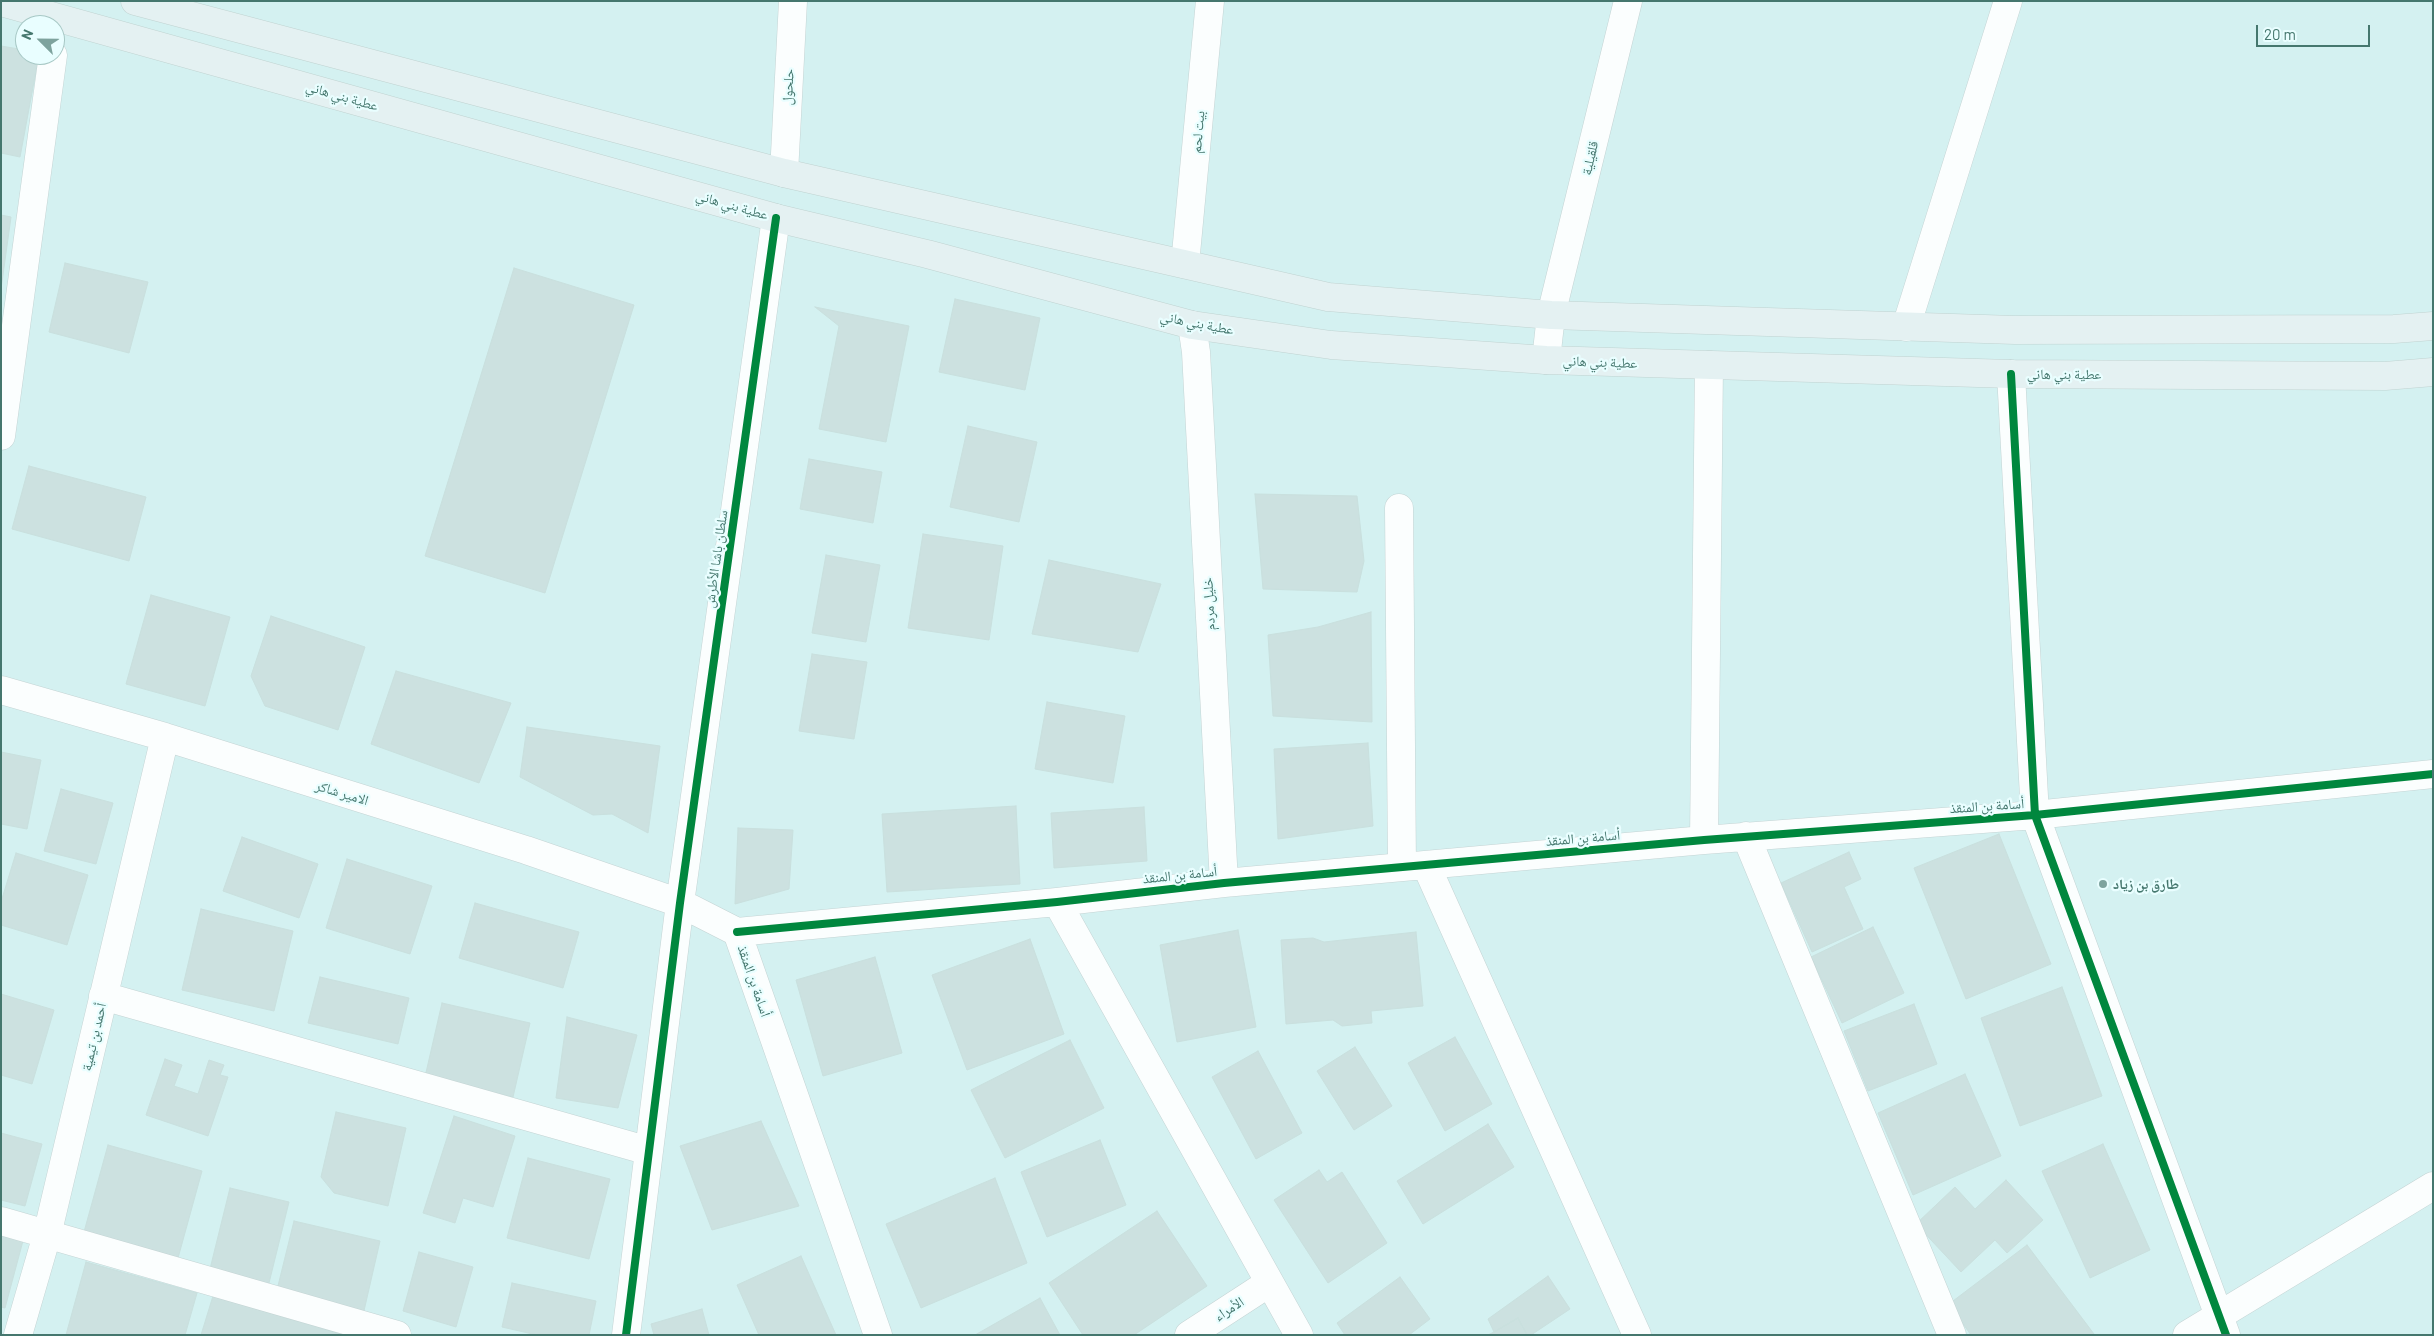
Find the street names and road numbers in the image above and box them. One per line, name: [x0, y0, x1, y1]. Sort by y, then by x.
street label: حلحول: [779, 68, 797, 106]
street label: عطية بني هاني: [304, 78, 380, 114]
street label: بيت لحم: [1188, 110, 1208, 154]
street label: قلقيلية: [1578, 139, 1602, 177]
street label: عطية بني هاني: [694, 187, 770, 223]
street label: عطية بني هاني: [1159, 308, 1235, 338]
street label: عطية بني هاني: [1562, 352, 1638, 372]
street label: عطية بني هاني: [2027, 366, 2101, 382]
street label: سلطان باشا الأطرش: [701, 509, 731, 609]
street label: خليل مردم: [1199, 577, 1219, 631]
street label: الامير شاكر: [313, 777, 371, 809]
street label: أسامة بن المنقذ: [1949, 795, 2025, 817]
street label: أسامة بن المنقذ: [1545, 826, 1621, 850]
street label: أسامة بن المنقذ: [1142, 863, 1218, 887]
street label: أسامة بن المنقذ: [734, 943, 774, 1019]
street label: أحمد بن تيمية: [78, 1001, 110, 1073]
street label: الأمراء: [1211, 1293, 1247, 1325]

